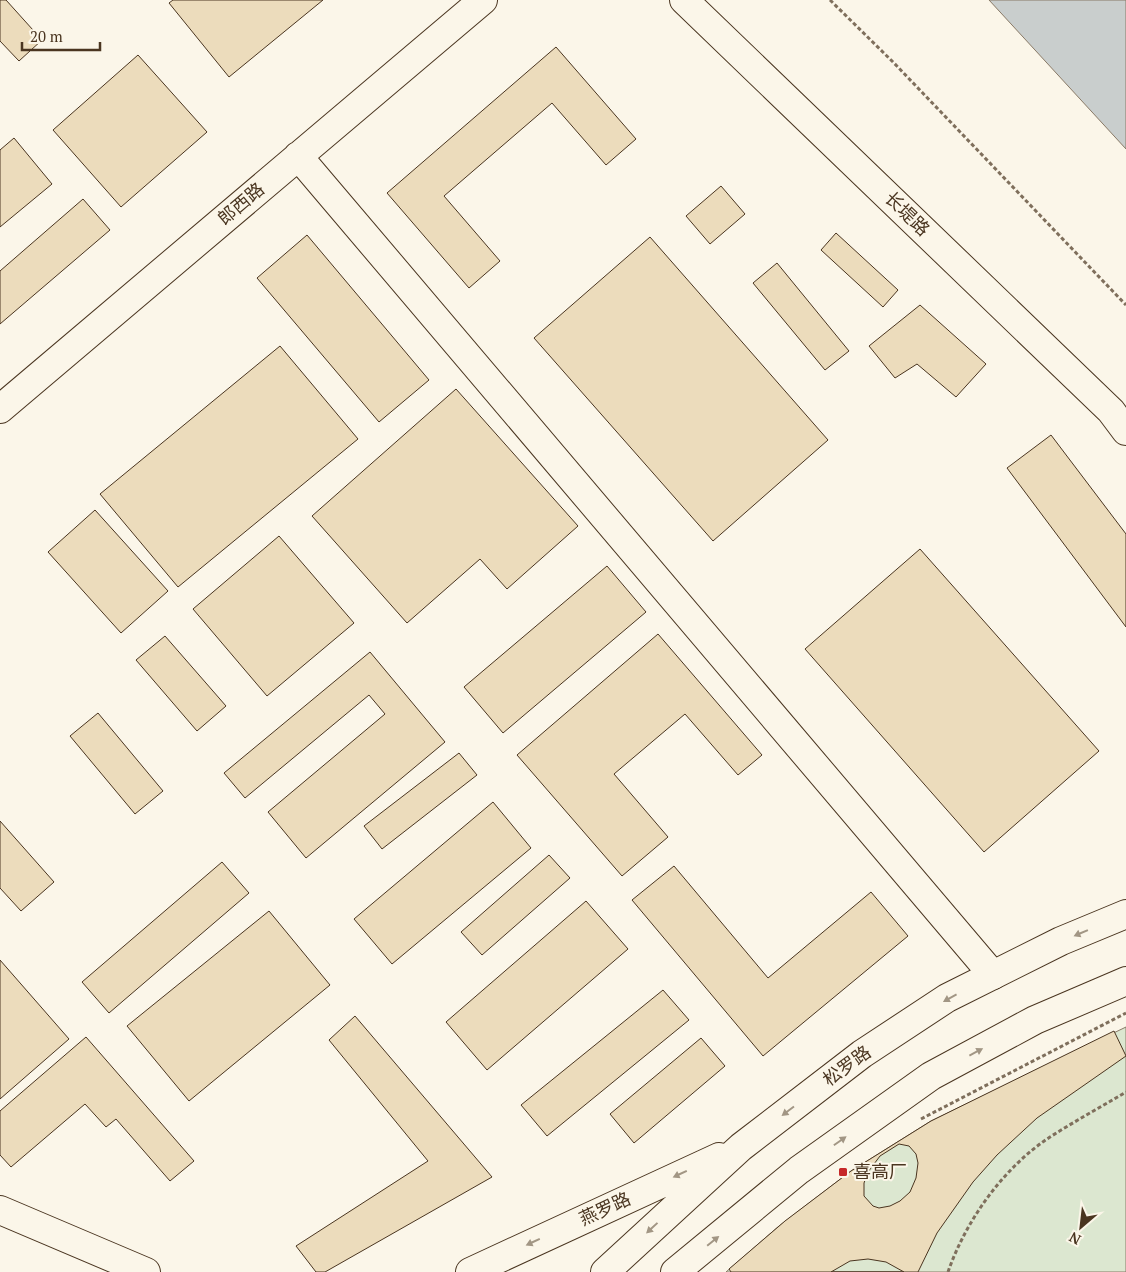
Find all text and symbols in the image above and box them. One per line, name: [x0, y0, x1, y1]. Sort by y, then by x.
scale bar: [22, 20, 100, 52]
text: 20 m: [30, 26, 63, 46]
street label: 郎西路: [212, 177, 269, 230]
street label: 长堤路: [880, 186, 935, 241]
one-way arrow: [1074, 929, 1088, 937]
one-way arrow: [943, 993, 956, 1002]
street label: 松罗路: [818, 1040, 875, 1091]
one-way arrow: [969, 1048, 984, 1056]
one-way arrow: [782, 1105, 795, 1116]
one-way arrow: [834, 1136, 847, 1146]
place label: 喜高厂: [853, 1159, 907, 1183]
marker: 喜高厂: [837, 1166, 849, 1178]
one-way arrow: [673, 1171, 687, 1179]
street label: 燕罗路: [575, 1186, 634, 1230]
north arrow: [1056, 1202, 1106, 1252]
one-way arrow: [646, 1223, 658, 1234]
text: N: [1065, 1228, 1084, 1250]
one-way arrow: [707, 1236, 719, 1247]
one-way arrow: [526, 1239, 540, 1247]

